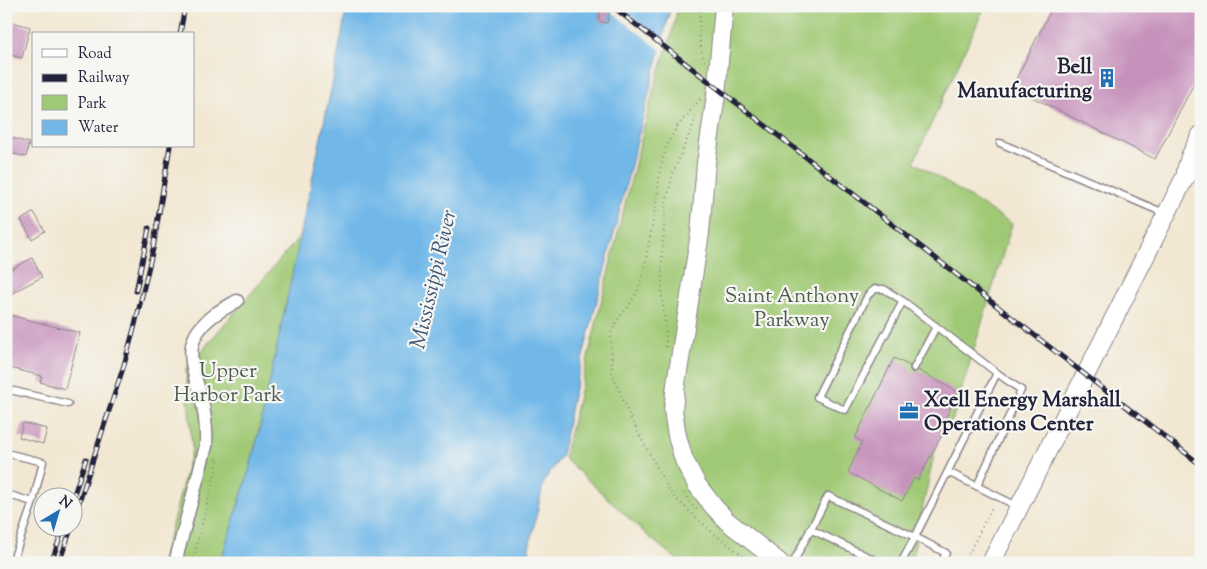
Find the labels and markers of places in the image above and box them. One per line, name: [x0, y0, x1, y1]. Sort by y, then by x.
place label: Bell Manufacturing: [957, 53, 1093, 107]
building icon: Bell Manufacturing: [1096, 67, 1118, 89]
place label: Xcell Energy Marshall Operations Center: [924, 386, 1121, 440]
office icon: Xcell Energy Marshall Operations Center: [898, 400, 920, 422]

